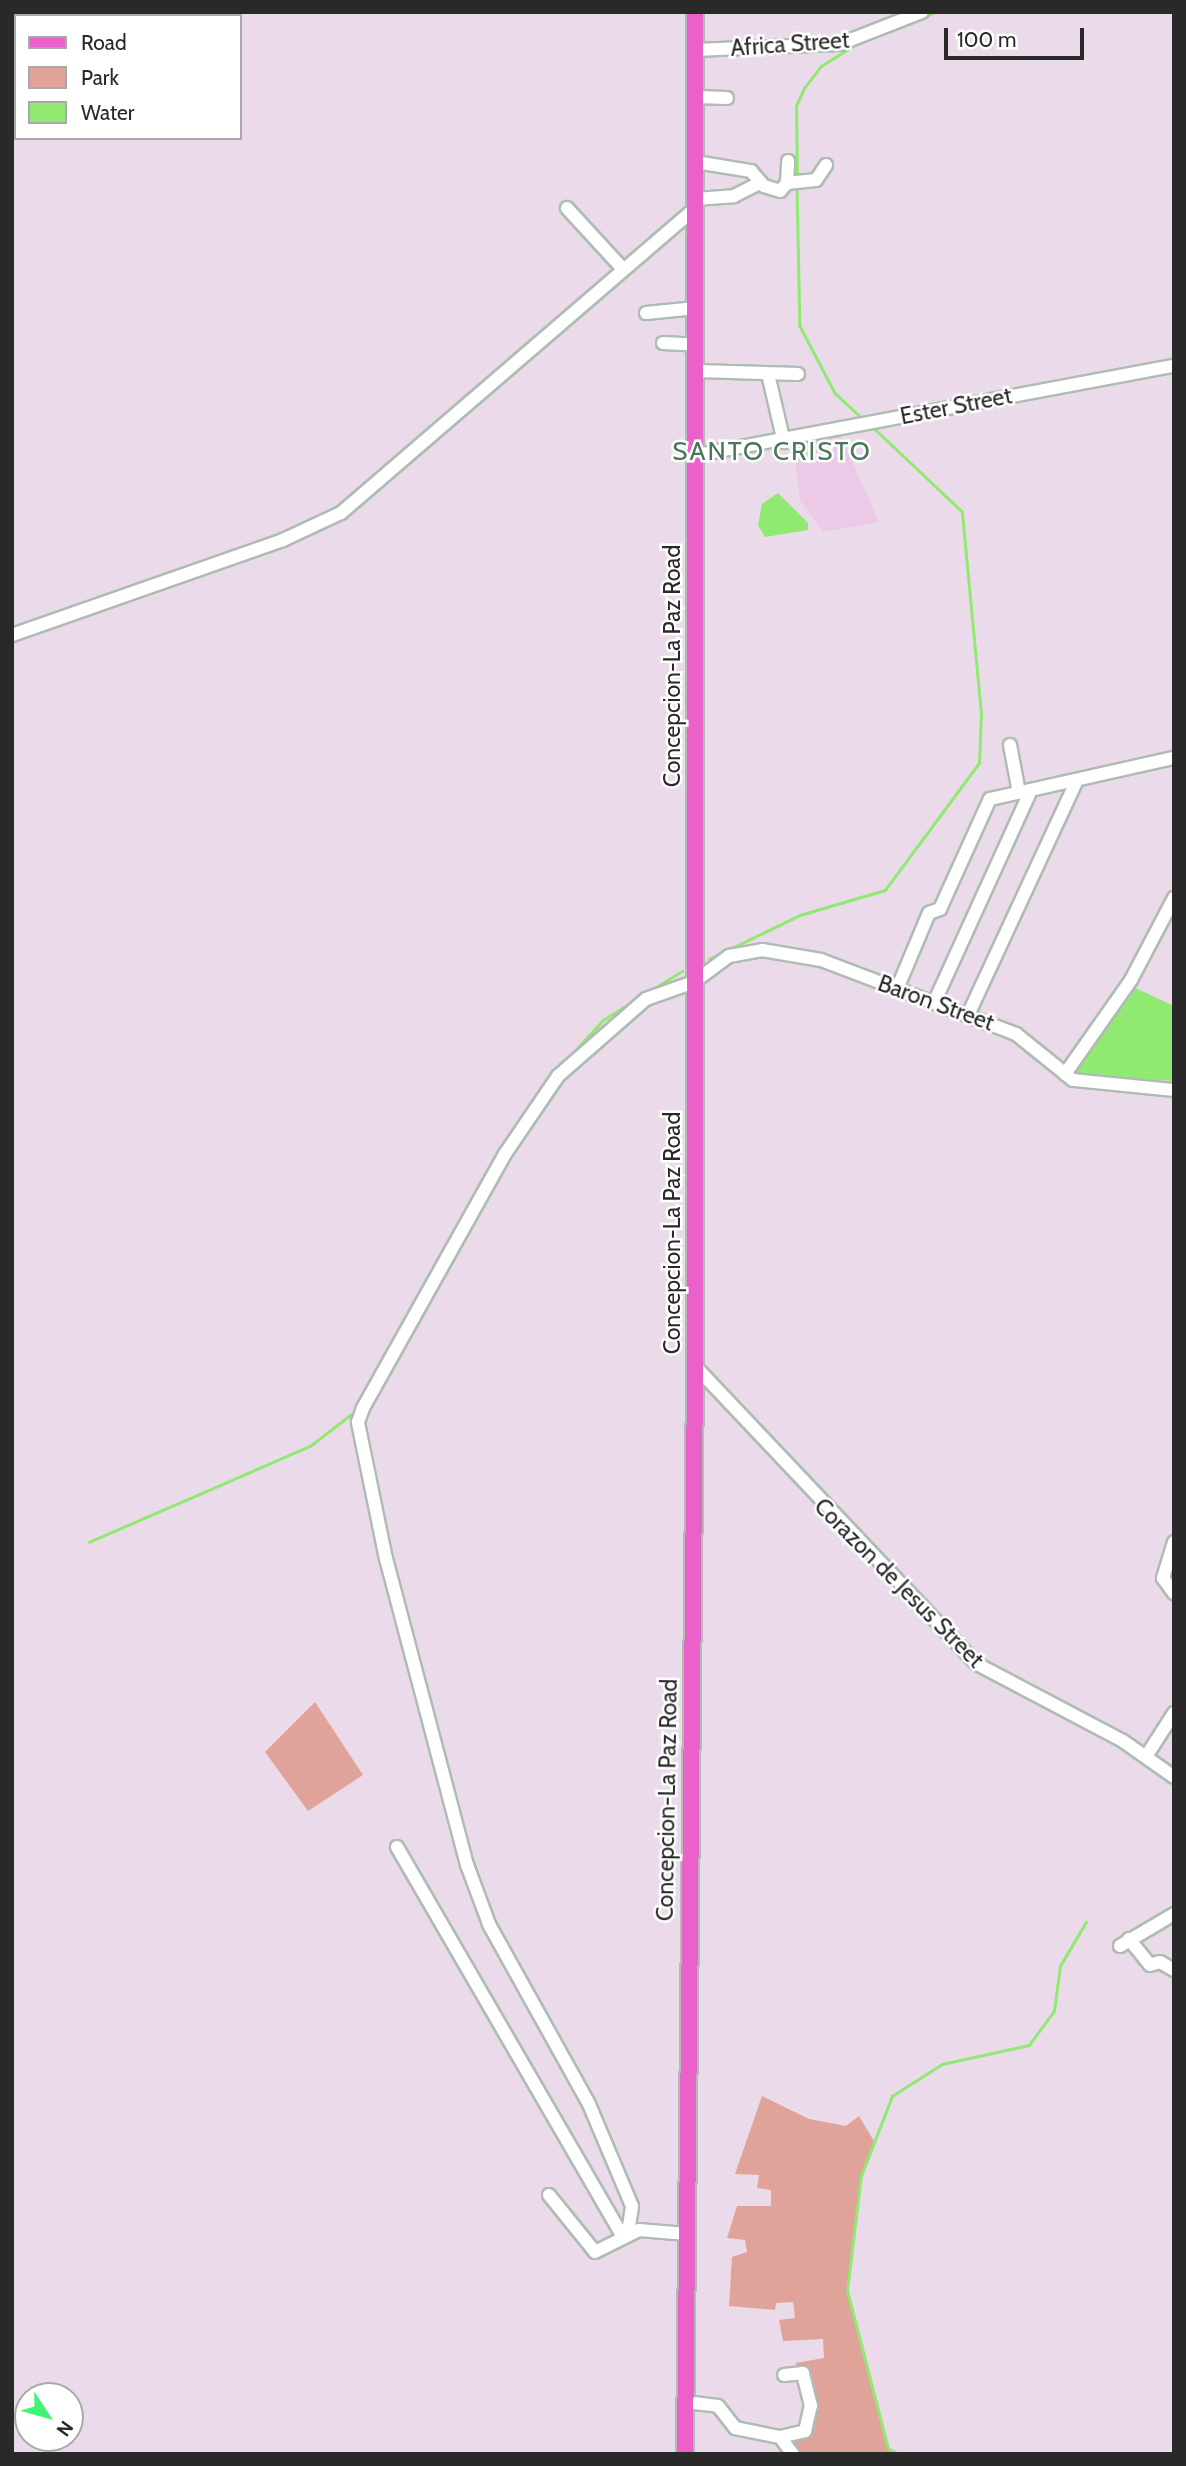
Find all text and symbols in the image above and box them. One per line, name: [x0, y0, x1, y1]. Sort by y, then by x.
legend: [14, 14, 242, 140]
scale bar: [948, 14, 1088, 58]
street label: Africa Street: [730, 26, 850, 62]
text: 100 m: [957, 27, 1016, 52]
text: Road: [81, 30, 127, 55]
text: Park: [81, 65, 119, 90]
text: Water: [81, 100, 134, 125]
street label: Ester Street: [898, 382, 1014, 430]
district label: SANTO CRISTO: [674, 436, 870, 468]
street label: Concepcion-La Paz Road: [658, 545, 686, 787]
street label: Baron Street: [874, 969, 998, 1037]
street label: Concepcion-La Paz Road: [658, 1112, 686, 1354]
street label: Corazon de Jesus Street: [809, 1493, 989, 1673]
street label: Concepcion-La Paz Road: [651, 1679, 683, 1921]
north arrow: [14, 2382, 84, 2452]
text: N: [52, 2416, 78, 2441]

